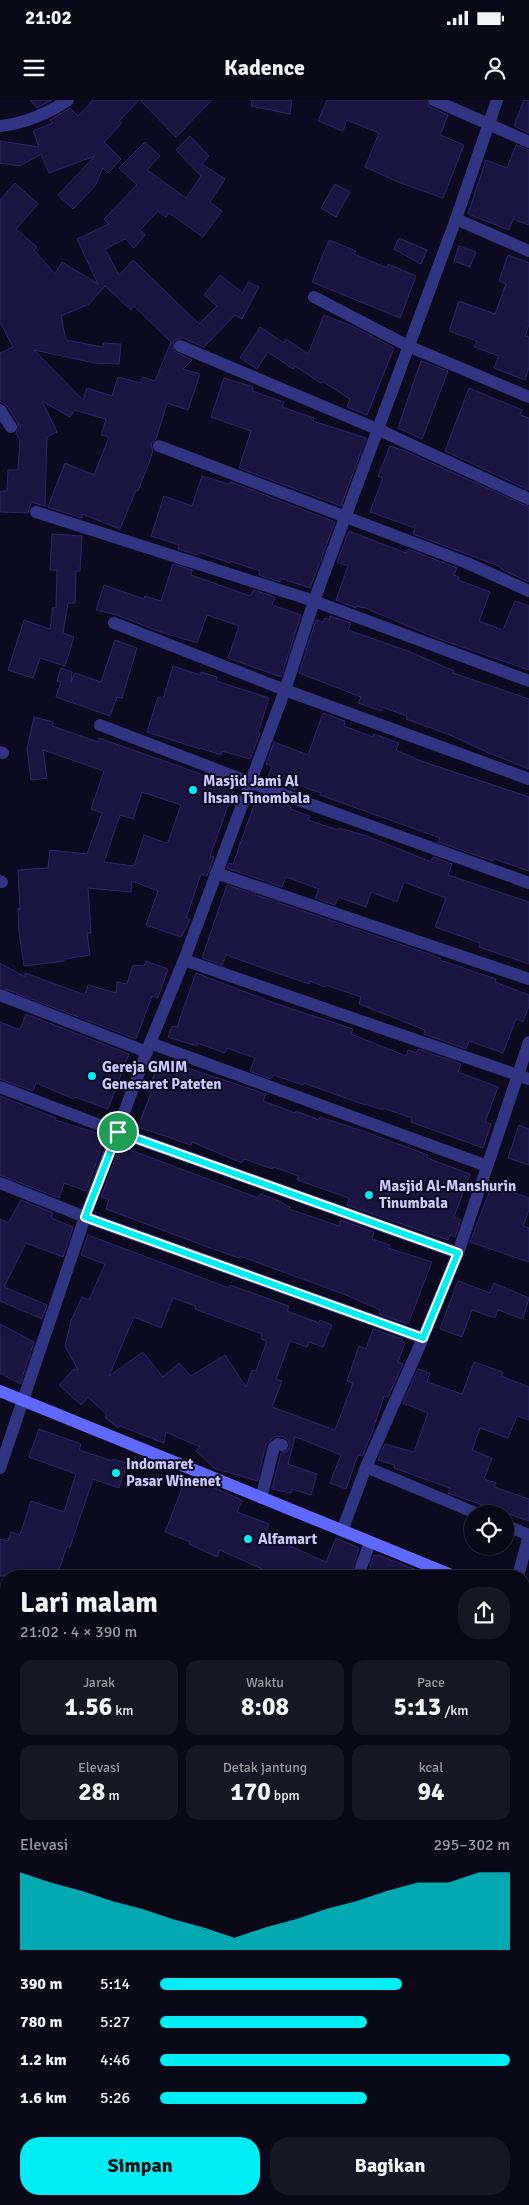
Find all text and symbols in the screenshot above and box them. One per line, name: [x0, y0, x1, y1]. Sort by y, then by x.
text: 21:02: [25, 6, 72, 30]
icon: menu: [20, 54, 48, 82]
text: Kadence: [224, 54, 305, 81]
icon: person: [481, 54, 509, 82]
place label: Masjid Jami Al Ihsan Tinombala: [203, 772, 310, 807]
marker: Masjid Jami Al Ihsan Tinombala: [187, 784, 199, 796]
place label: Gereja GMIM Genesaret Pateten: [102, 1058, 222, 1093]
marker: Gereja GMIM Genesaret Pateten: [86, 1070, 98, 1082]
pin: [97, 1111, 139, 1153]
icon: arrive: [104, 1118, 132, 1146]
place label: Masjid Al-Manshurin Tinumbala: [379, 1177, 516, 1212]
marker: Masjid Al-Manshurin Tinumbala: [363, 1189, 375, 1201]
place label: Indomaret Pasar Winenet: [126, 1455, 221, 1490]
marker: Indomaret Pasar Winenet: [110, 1467, 122, 1479]
map controls: [464, 1505, 514, 1555]
button: locate: [464, 1505, 514, 1555]
place label: Alfamart: [258, 1530, 317, 1548]
marker: Alfamart: [242, 1533, 254, 1545]
text: Lari malam: [20, 1586, 158, 1620]
button: share: [458, 1587, 510, 1639]
text: 21:02 · 4 × 390 m: [20, 1622, 137, 1642]
text: Jarak: [83, 1674, 115, 1691]
text: Waktu: [246, 1674, 284, 1691]
text: Pace: [417, 1674, 445, 1691]
text: 1.56: [65, 1691, 112, 1722]
text: 8:08: [241, 1691, 289, 1722]
text: 5:13: [393, 1691, 441, 1722]
text: km: [112, 1702, 133, 1719]
text: /km: [441, 1702, 469, 1719]
text: Elevasi: [78, 1759, 120, 1776]
text: Detak jantung: [223, 1759, 307, 1776]
text: kcal: [419, 1759, 443, 1776]
text: 28: [78, 1776, 105, 1807]
text: 170: [230, 1776, 271, 1807]
text: 94: [417, 1776, 445, 1807]
text: m: [105, 1787, 120, 1804]
text: bpm: [271, 1787, 300, 1804]
text: Elevasi: [20, 1835, 68, 1855]
text: 295–302 m: [433, 1835, 510, 1855]
text: 390 m: [20, 1974, 62, 1994]
text: 5:14: [100, 1974, 130, 1994]
text: 780 m: [20, 2012, 62, 2032]
text: 5:27: [100, 2012, 130, 2032]
text: 1.2 km: [20, 2050, 67, 2070]
text: 4:46: [100, 2050, 130, 2070]
text: 1.6 km: [20, 2088, 67, 2108]
text: 5:26: [100, 2088, 130, 2108]
button: Simpan: [20, 2137, 260, 2195]
button: Bagikan: [270, 2137, 510, 2195]

